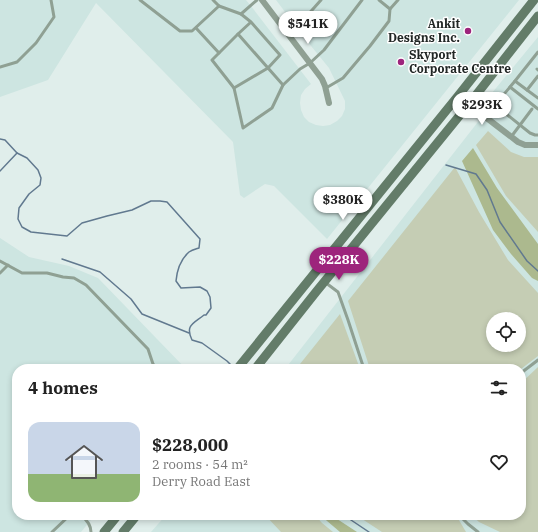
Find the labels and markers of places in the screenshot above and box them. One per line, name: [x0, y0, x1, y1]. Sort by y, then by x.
pin: $541K: [280, 11, 336, 45]
place label: Ankit Designs Inc.: [388, 16, 461, 45]
marker: Ankit Designs Inc.: [463, 26, 473, 36]
place label: Skyport Corporate Centre: [409, 47, 511, 76]
marker: Skyport Corporate Centre: [396, 57, 406, 67]
pin: $293K: [454, 92, 510, 126]
pin: $380K: [315, 187, 371, 221]
pin: $228K: [311, 247, 367, 281]

